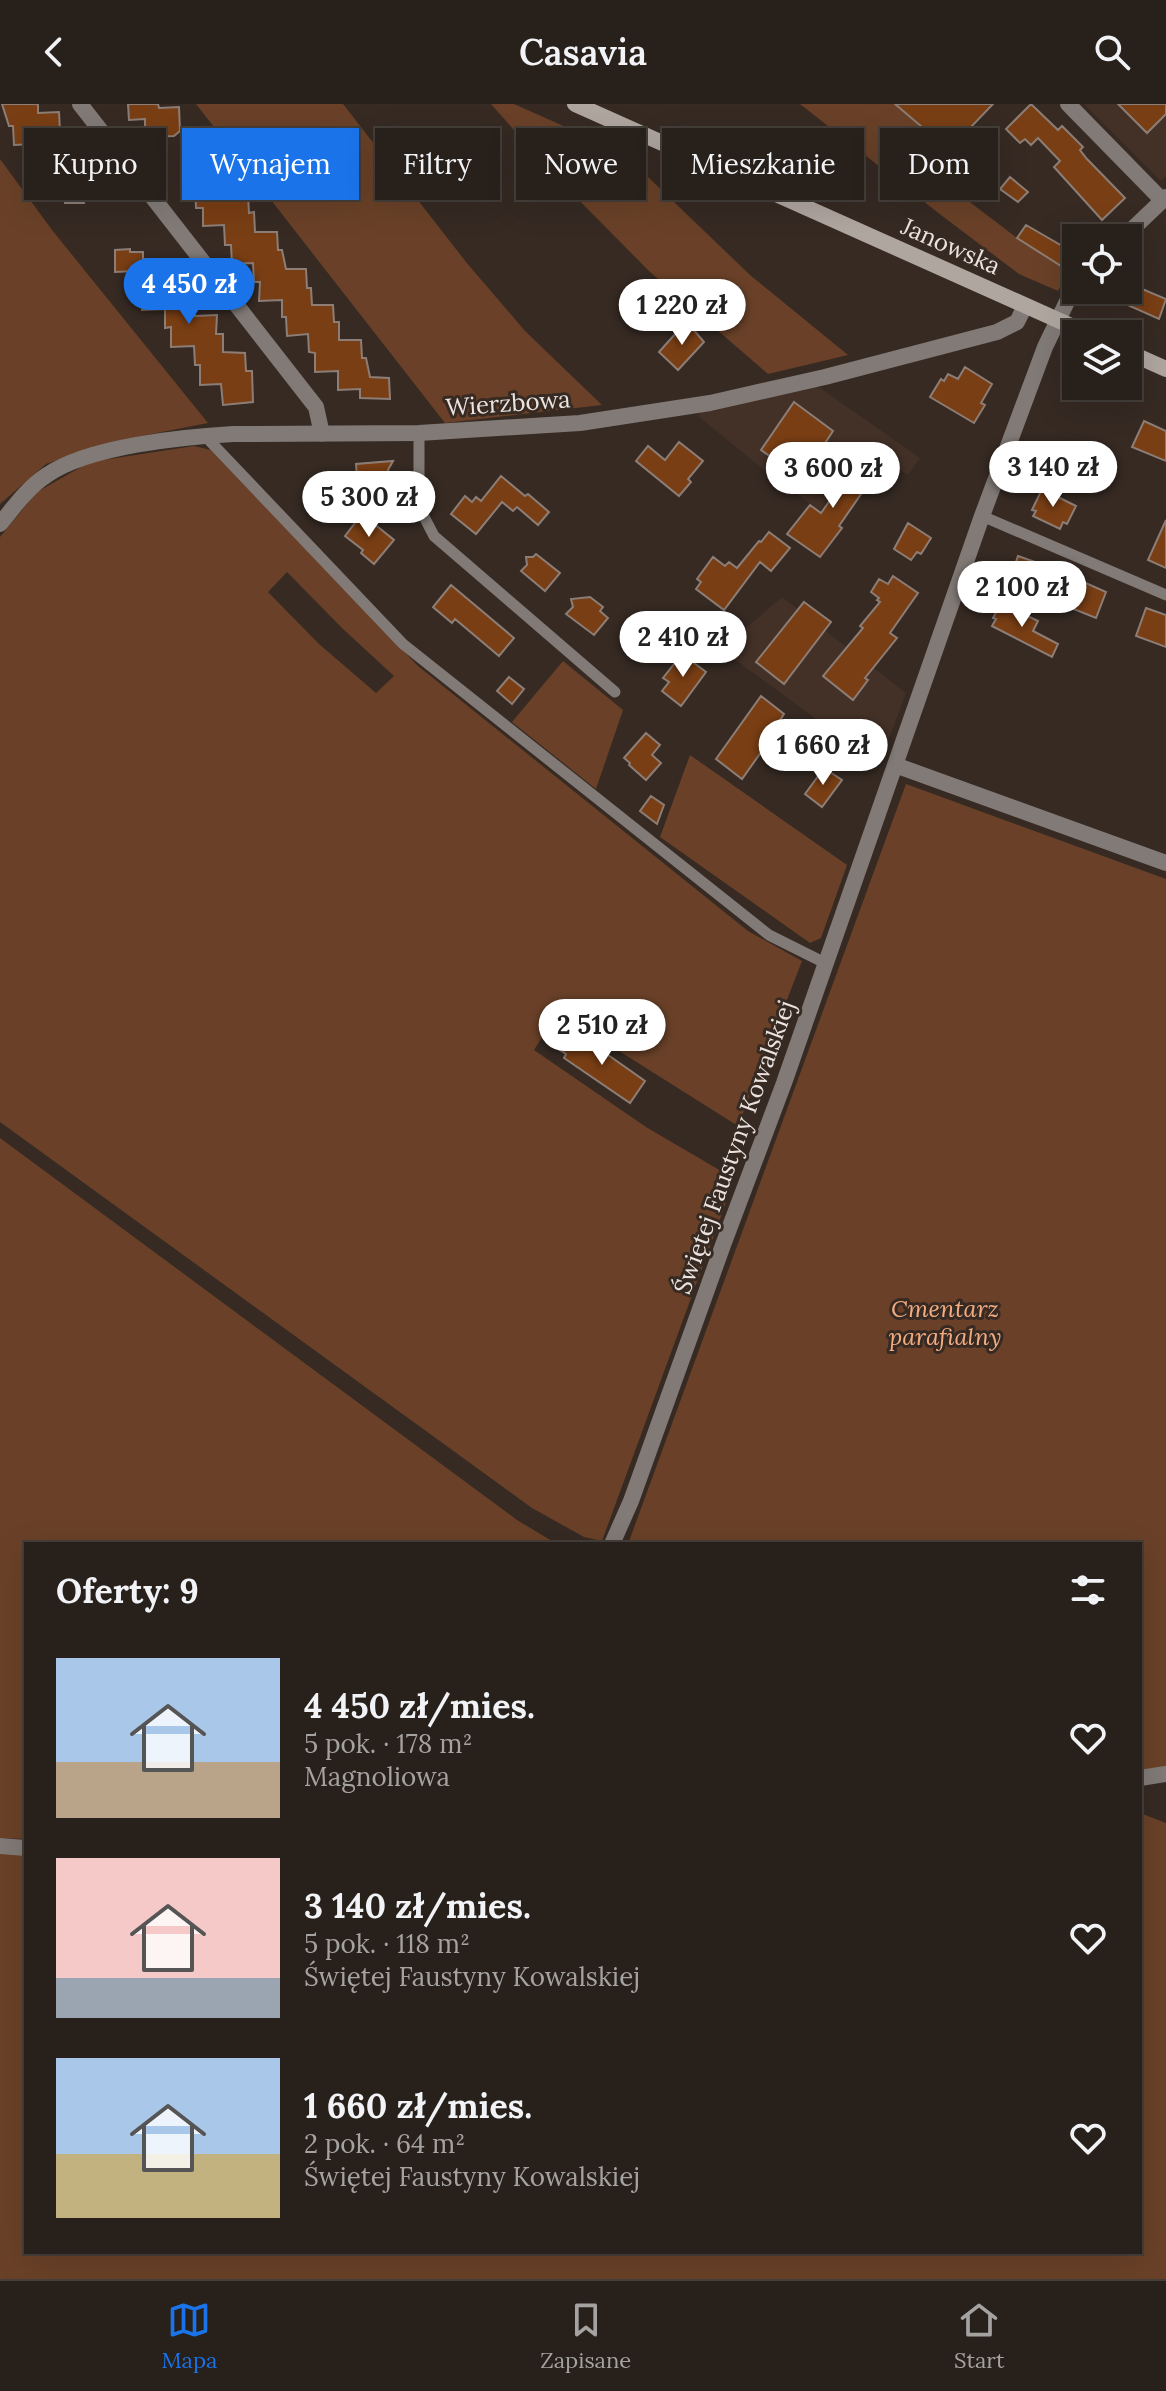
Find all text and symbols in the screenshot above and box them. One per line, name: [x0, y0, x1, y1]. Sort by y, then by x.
text: Casavia: [519, 29, 647, 75]
icon: back: [32, 30, 76, 74]
icon: search: [1090, 30, 1134, 74]
chip: Kupno: [24, 128, 166, 200]
chip: Wynajem: [182, 128, 359, 200]
chip: Filtry: [375, 128, 500, 200]
chip: Nowe: [516, 128, 646, 200]
chip: Mieszkanie: [662, 128, 864, 200]
chip: Dom: [880, 128, 998, 200]
street label: Janowska: [896, 210, 1005, 282]
map controls: [1062, 224, 1142, 400]
button: locate: [1062, 224, 1142, 304]
pin: 4 450 zł: [106, 258, 272, 326]
text: 4 450 zł: [142, 267, 236, 300]
pin: 1 220 zł: [599, 279, 765, 347]
text: 1 220 zł: [637, 288, 727, 321]
button: layers: [1062, 320, 1142, 400]
street label: Wierzbowa: [445, 383, 571, 423]
pin: 3 140 zł: [970, 441, 1136, 509]
pin: 3 600 zł: [750, 442, 916, 510]
text: 3 140 zł: [1007, 450, 1099, 483]
text: 3 600 zł: [784, 451, 882, 484]
pin: 5 300 zł: [286, 471, 452, 539]
text: 5 300 zł: [320, 480, 418, 513]
pin: 2 100 zł: [939, 561, 1105, 629]
text: 2 100 zł: [975, 570, 1069, 603]
pin: 2 410 zł: [600, 611, 766, 679]
text: 2 410 zł: [638, 620, 728, 653]
pin: 1 660 zł: [740, 719, 906, 787]
text: 1 660 zł: [777, 728, 869, 761]
street label: Świętej Faustyny Kowalskiej: [666, 996, 802, 1298]
pin: 2 510 zł: [519, 999, 685, 1067]
text: 2 510 zł: [557, 1008, 647, 1041]
park label: Cmentarz parafialny: [888, 1293, 1002, 1352]
icon: filters: [1066, 1568, 1110, 1612]
text: Oferty: 9: [56, 1569, 199, 1612]
text: 4 450 zł/mies.: [304, 1684, 535, 1727]
icon: home: [120, 1690, 216, 1786]
icon: heart: [1066, 1716, 1110, 1760]
text: 5 pok. · 178 m²: [304, 1727, 472, 1760]
text: Magnoliowa: [304, 1760, 450, 1793]
text: 3 140 zł/mies.: [304, 1884, 531, 1927]
icon: home: [120, 1890, 216, 1986]
icon: heart: [1066, 1916, 1110, 1960]
text: 5 pok. · 118 m²: [304, 1927, 470, 1960]
text: Świętej Faustyny Kowalskiej: [304, 1960, 640, 1993]
text: 1 660 zł/mies.: [304, 2084, 532, 2127]
icon: home: [120, 2090, 216, 2186]
icon: heart: [1066, 2116, 1110, 2160]
text: 2 pok. · 64 m²: [304, 2127, 465, 2160]
text: Świętej Faustyny Kowalskiej: [304, 2160, 640, 2193]
tab: Mapa: [161, 2298, 217, 2374]
tab: Zapisane: [540, 2298, 631, 2374]
tab: Start: [954, 2298, 1005, 2374]

